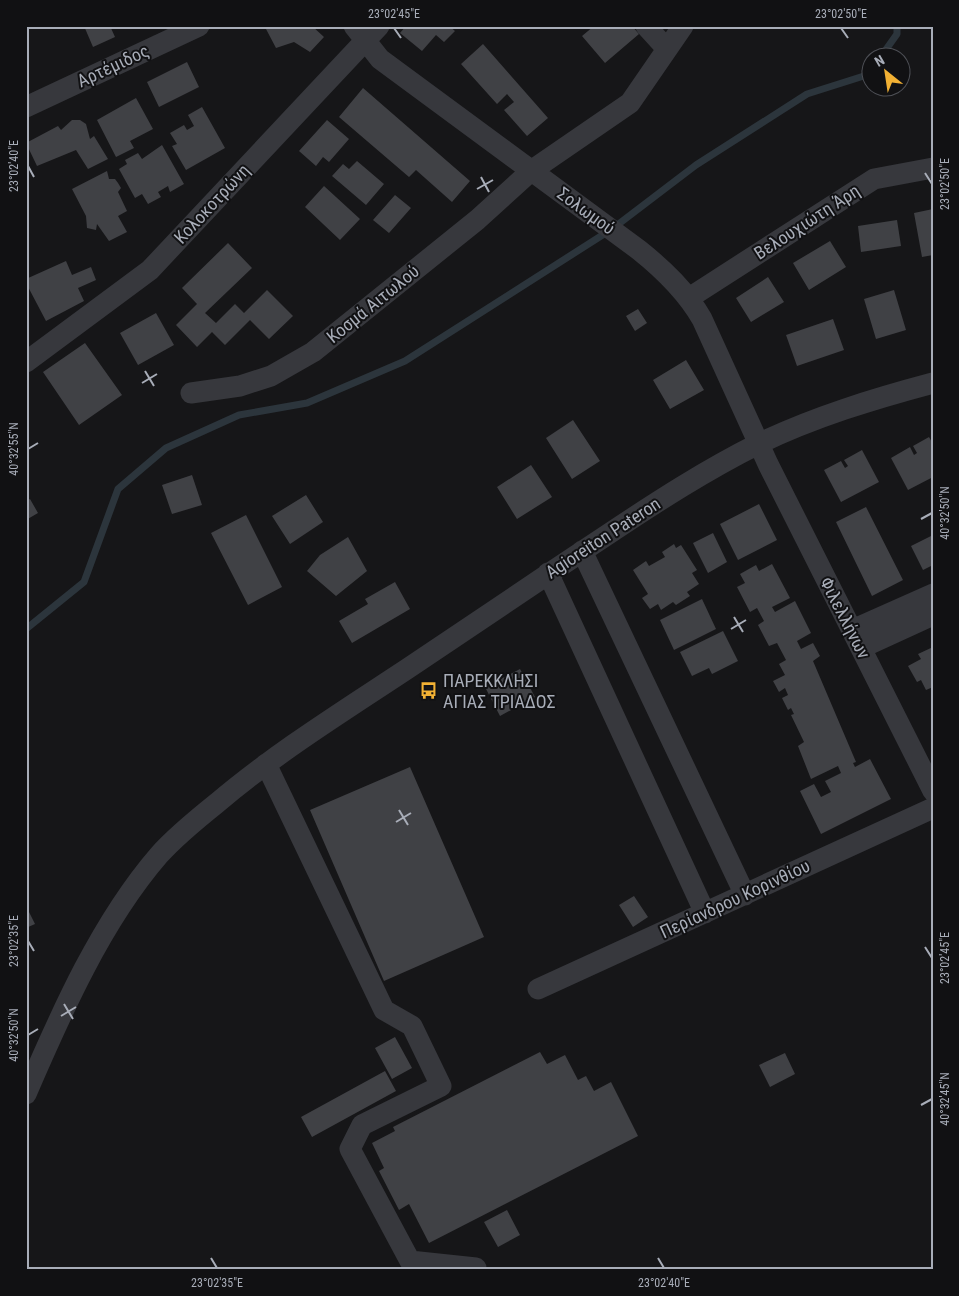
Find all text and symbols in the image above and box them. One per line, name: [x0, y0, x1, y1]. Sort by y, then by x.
text: 23°02'45"E: [368, 7, 420, 21]
text: 23°02'50"E: [815, 7, 867, 21]
street label: Αρτέμιδος: [74, 40, 152, 91]
north arrow: [862, 48, 912, 98]
text: N: [872, 52, 887, 70]
text: 23°02'40"E: [7, 140, 21, 192]
text: 23°02'50"E: [938, 158, 952, 210]
street label: Κολοκοτρώνη: [170, 160, 254, 248]
street label: Βελουχιώτη Άρη: [750, 180, 863, 263]
street label: Σολωμού: [553, 183, 619, 239]
street label: Κοσμά Αιτωλού: [322, 260, 423, 347]
text: 40°32'55"N: [7, 422, 21, 476]
text: 40°32'50"N: [938, 486, 952, 540]
street label: Agioreiton Pateron: [541, 493, 664, 583]
street label: Φιλελλήνων: [816, 574, 875, 662]
place label: ΠΑΡΕΚΚΛΗΣΙ ΑΓΙΑΣ ΤΡΙΑΔΟΣ: [443, 670, 555, 712]
bus stop icon: ΠΑΡΕΚΚΛΗΣΙ ΑΓΙΑΣ ΤΡΙΑΔΟΣ: [419, 681, 439, 701]
street label: Περίανδρου Κορινθίου: [657, 855, 813, 942]
text: 23°02'35"E: [7, 915, 21, 967]
text: 23°02'45"E: [938, 932, 952, 984]
text: 40°32'50"N: [7, 1008, 21, 1062]
text: 40°32'45"N: [938, 1072, 952, 1126]
text: 23°02'35"E: [191, 1276, 243, 1290]
text: 23°02'40"E: [638, 1276, 690, 1290]

